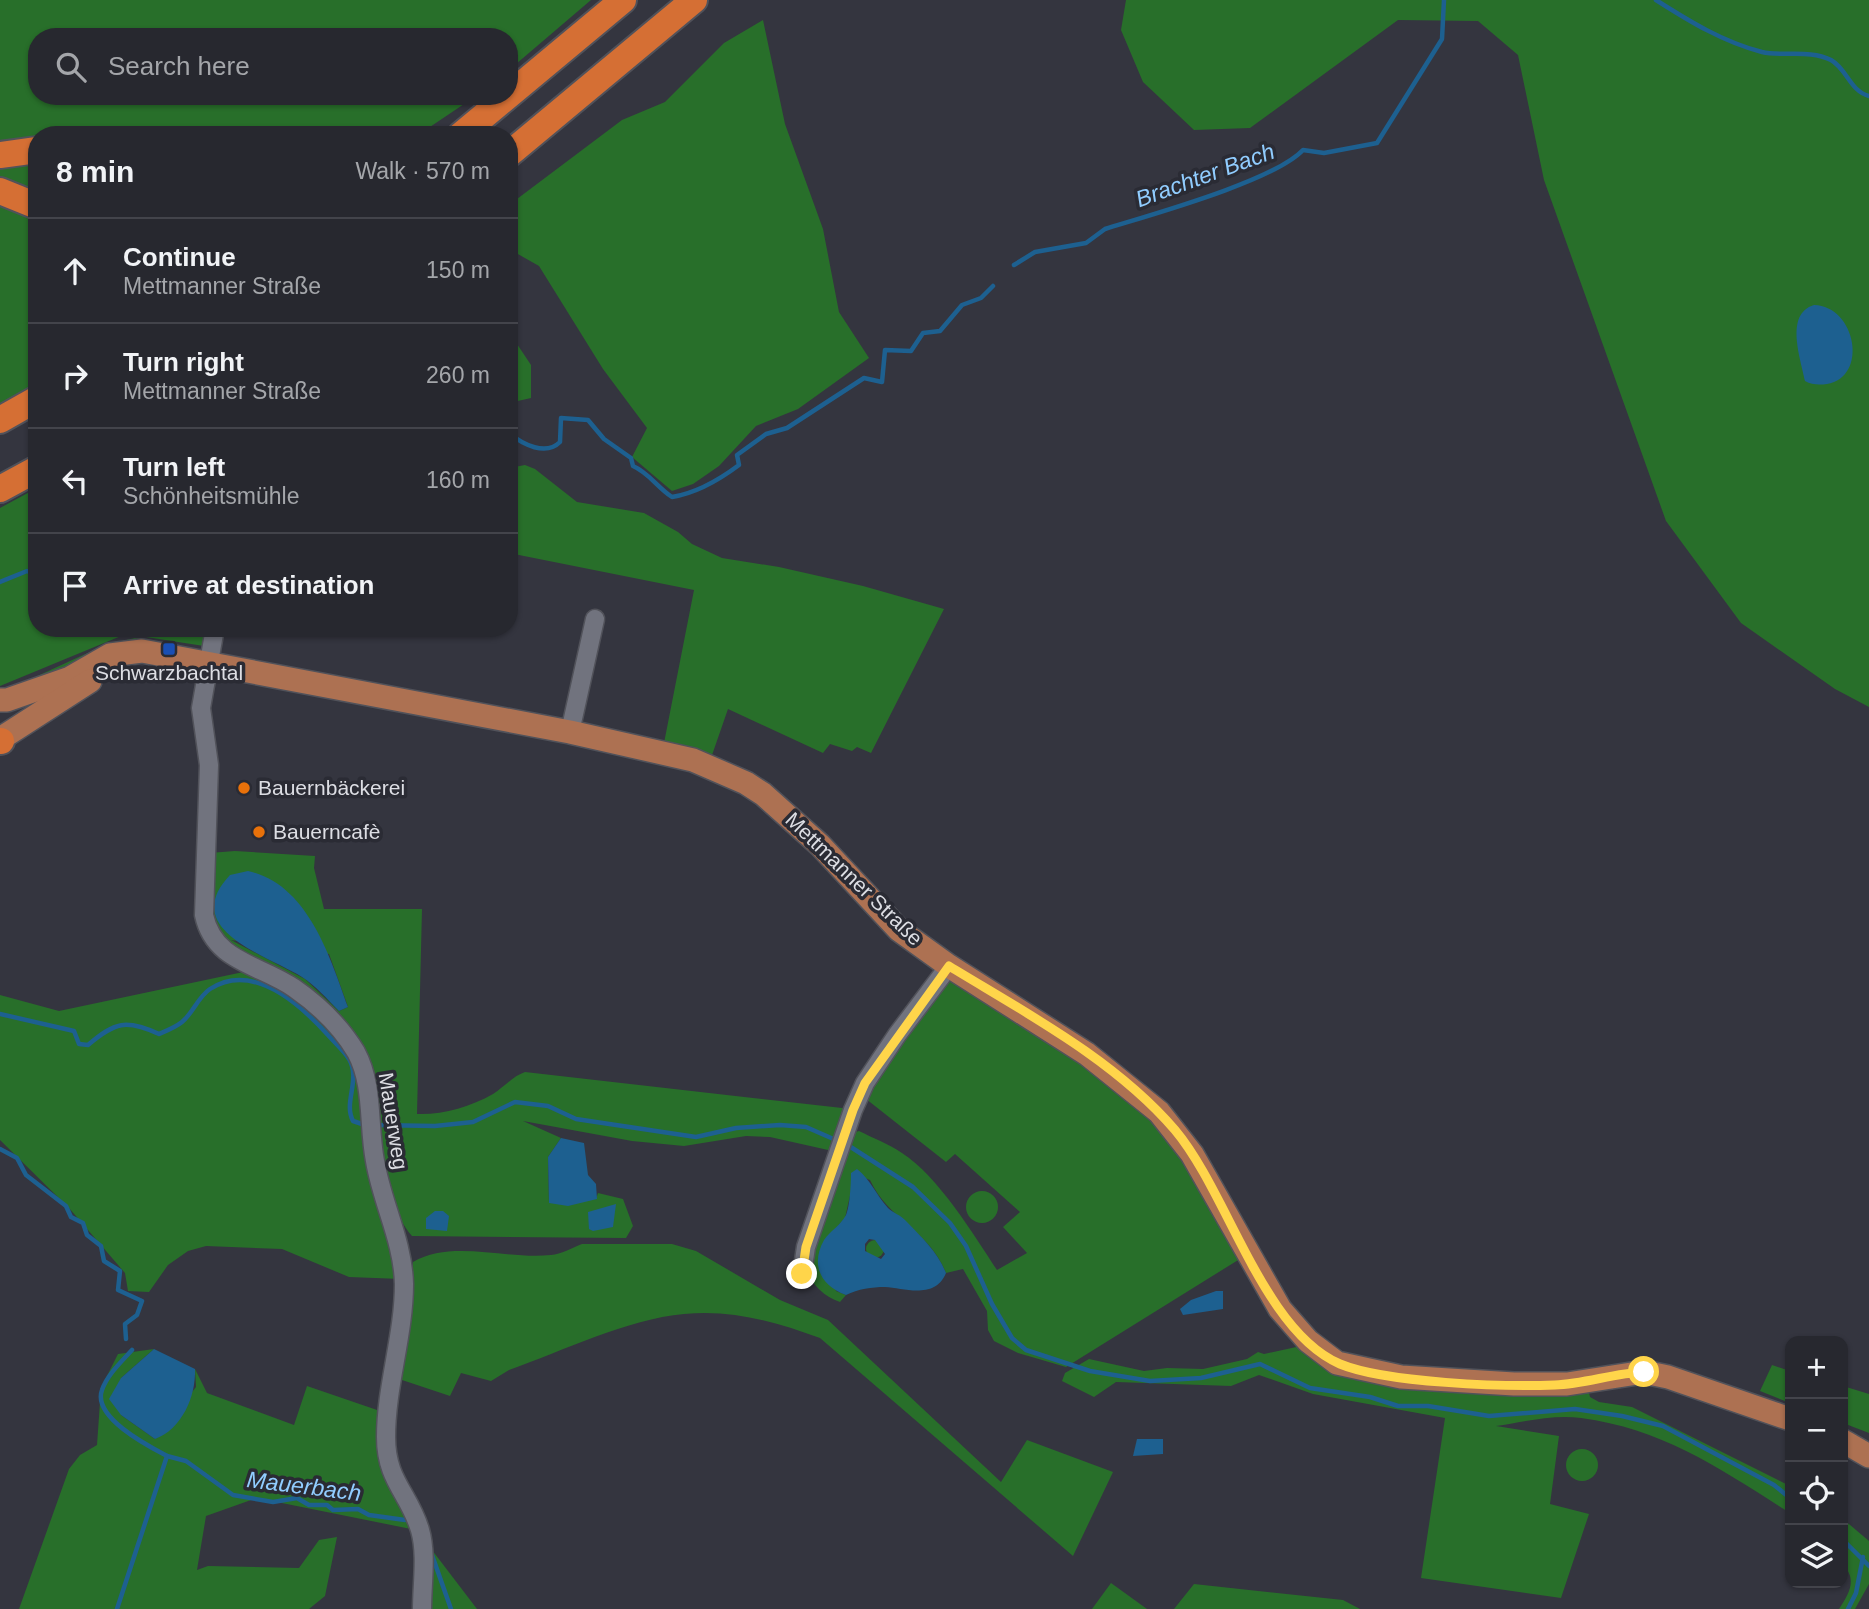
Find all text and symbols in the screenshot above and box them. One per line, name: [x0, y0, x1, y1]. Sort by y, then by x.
search box: [28, 28, 518, 105]
icon: search: [52, 48, 90, 86]
text: Search here: [108, 51, 250, 81]
water label: Brachter Bach: [1132, 138, 1278, 212]
text: 8 min: [56, 155, 134, 188]
text: Walk · 570 m: [355, 158, 490, 184]
text: Continue: [123, 242, 236, 272]
icon: ahead: [56, 252, 94, 290]
text: 150 m: [426, 257, 490, 283]
text: Mettmanner Straße: [123, 273, 321, 299]
text: Turn right: [123, 347, 244, 377]
icon: right: [56, 357, 94, 395]
text: 260 m: [426, 362, 490, 388]
text: Mettmanner Straße: [123, 378, 321, 404]
text: Turn left: [123, 452, 225, 482]
icon: left: [56, 462, 94, 500]
text: 160 m: [426, 467, 490, 493]
text: Schönheitsmühle: [123, 483, 299, 509]
icon: arrive: [56, 567, 94, 605]
text: Arrive at destination: [123, 570, 374, 600]
marker: Schwarzbachtal: [161, 641, 177, 657]
place label: Schwarzbachtal: [95, 661, 243, 684]
place label: Bauernbäckerei: [258, 776, 405, 799]
marker: Bauernbäckerei: [236, 780, 252, 796]
street label: Mettmanner Straße: [781, 808, 927, 950]
place label: Bauerncafè: [273, 820, 380, 843]
marker: Bauerncafè: [251, 824, 267, 840]
street label: Mauerweg: [374, 1071, 413, 1171]
route end: [786, 1258, 817, 1289]
map controls: [1785, 1336, 1848, 1588]
button: +: [1785, 1336, 1848, 1399]
route start: [1628, 1356, 1659, 1387]
button: −: [1785, 1399, 1848, 1462]
button: locate: [1785, 1462, 1848, 1525]
water label: Mauerbach: [245, 1466, 363, 1506]
button: layers: [1785, 1525, 1848, 1588]

